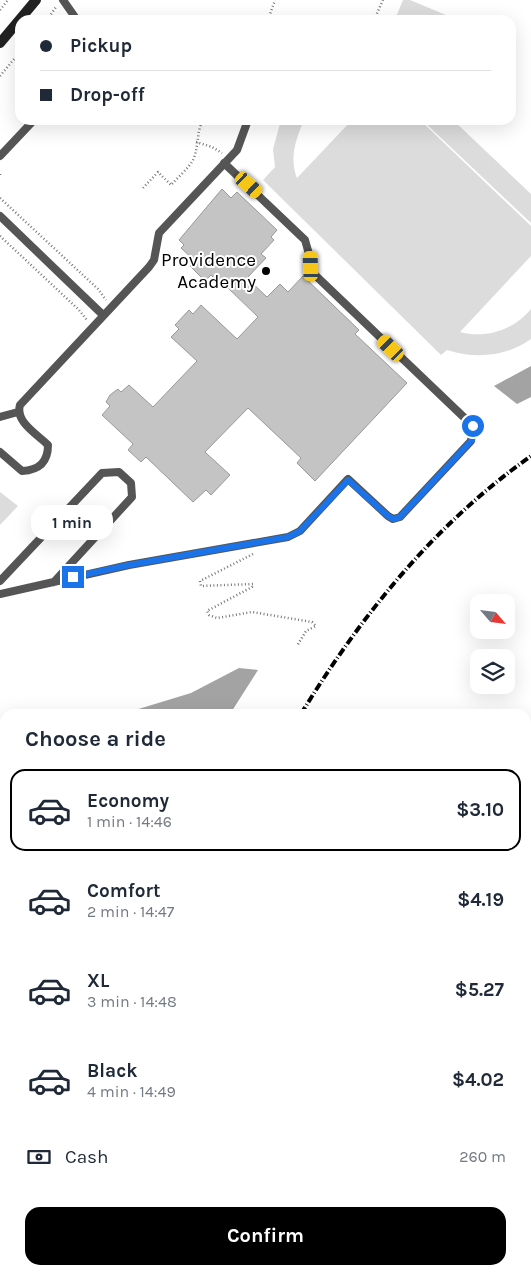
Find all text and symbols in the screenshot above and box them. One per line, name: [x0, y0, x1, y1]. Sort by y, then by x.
text: Pickup: [70, 35, 132, 57]
text: Drop-off: [70, 84, 145, 106]
car: [232, 169, 265, 201]
place label: Providence Academy: [161, 249, 256, 293]
car: [302, 251, 319, 281]
marker: Providence Academy: [260, 265, 272, 277]
car: [374, 332, 407, 364]
route start: [462, 415, 484, 437]
callout: 1 min: [32, 504, 114, 540]
text: 1 min: [52, 513, 92, 532]
route end: [62, 566, 84, 588]
north arrow: [470, 594, 515, 639]
map controls: [470, 594, 515, 694]
button: layers: [470, 649, 515, 694]
text: Choose a ride: [25, 726, 166, 752]
icon: car: [27, 788, 72, 833]
text: Economy: [87, 790, 169, 812]
text: $3.10: [456, 799, 504, 821]
text: 1 min · 14:46: [87, 812, 172, 831]
icon: car: [27, 878, 72, 923]
text: Comfort: [87, 880, 161, 902]
text: $4.19: [457, 889, 504, 911]
text: 2 min · 14:47: [87, 902, 174, 921]
icon: car: [27, 968, 72, 1013]
text: XL: [87, 970, 109, 992]
text: $5.27: [455, 979, 504, 1001]
text: 3 min · 14:48: [87, 992, 177, 1011]
icon: car: [27, 1058, 72, 1103]
text: Black: [87, 1060, 138, 1082]
text: $4.02: [452, 1069, 504, 1091]
text: 4 min · 14:49: [87, 1082, 176, 1101]
icon: cash: [25, 1143, 53, 1171]
text: Cash: [65, 1146, 109, 1168]
text: 260 m: [459, 1147, 506, 1166]
button: Confirm: [25, 1207, 506, 1265]

